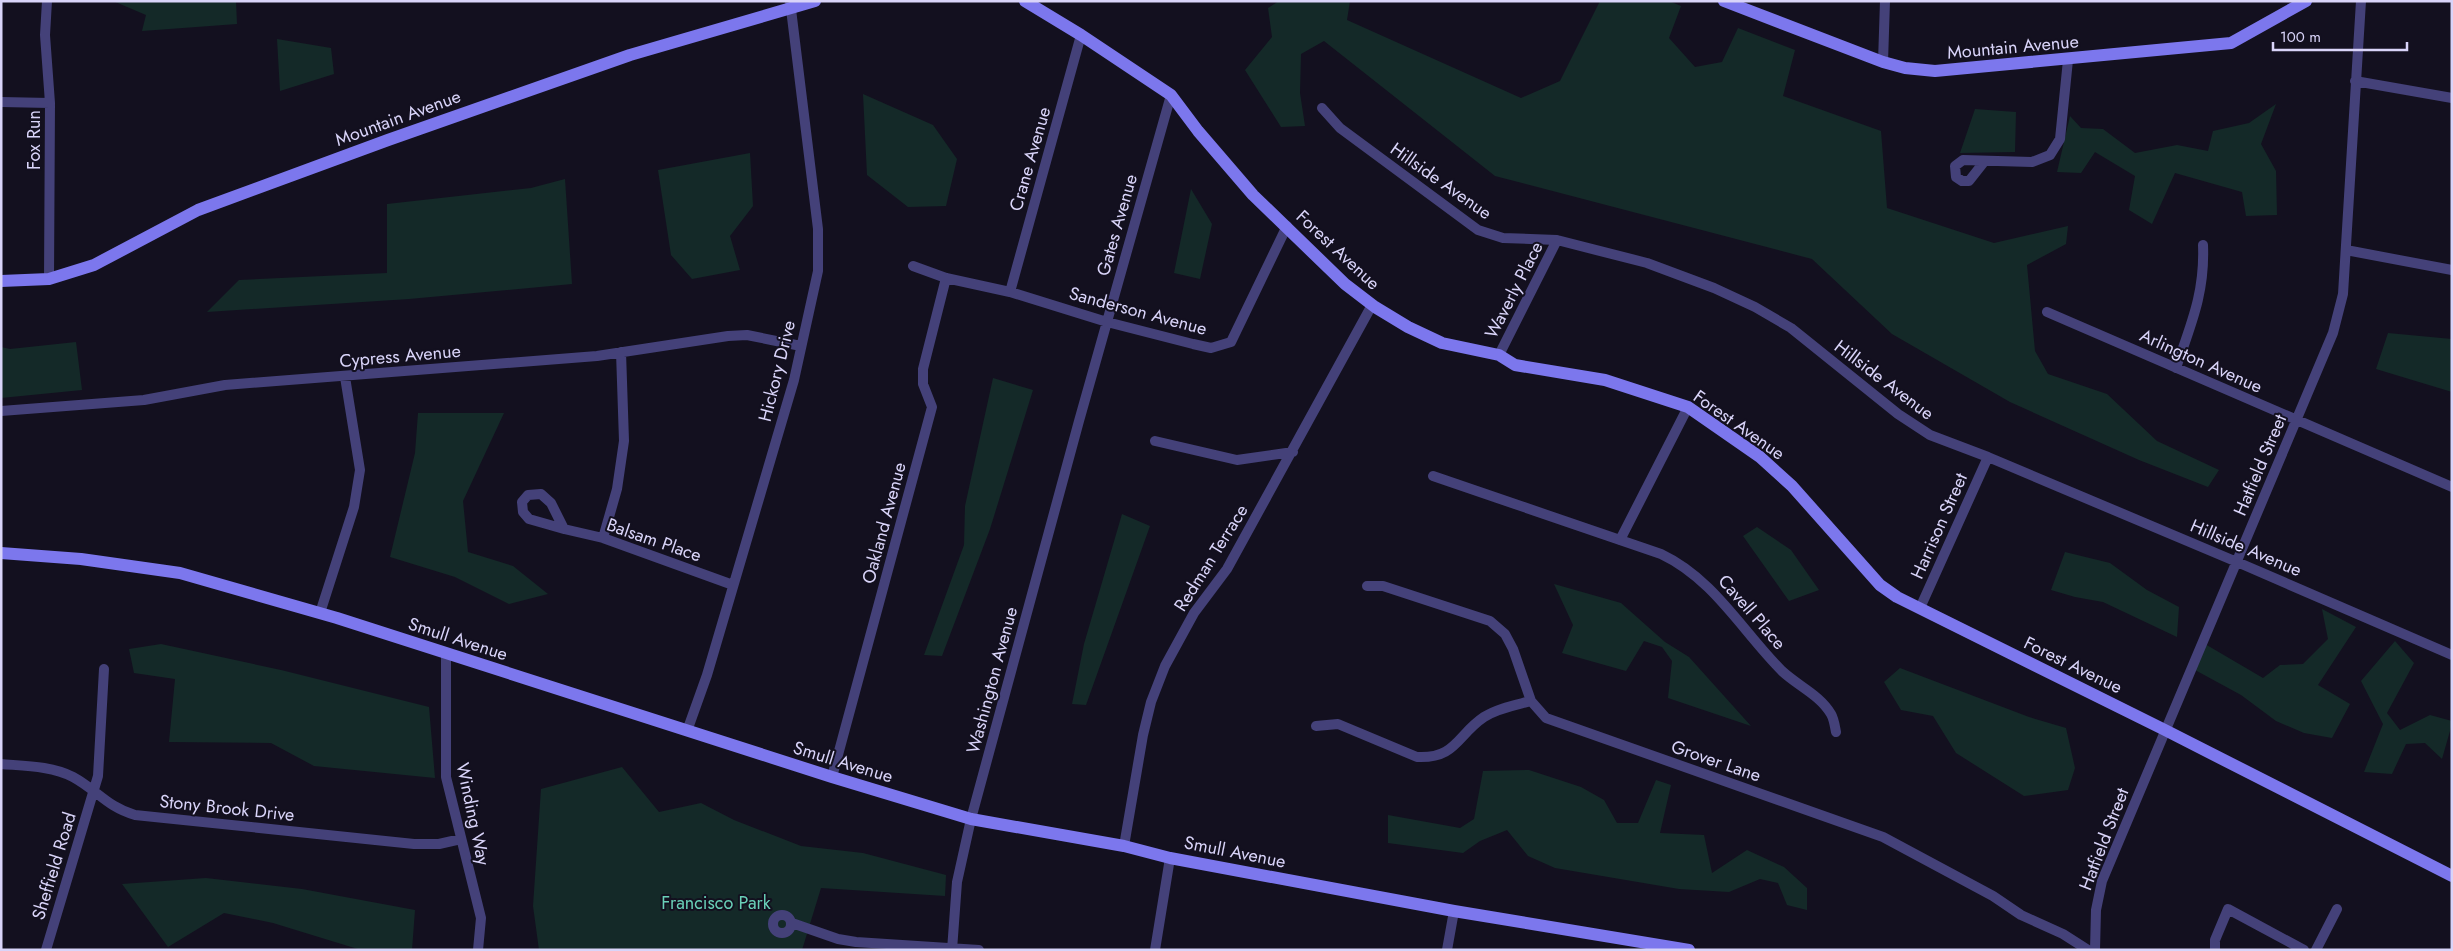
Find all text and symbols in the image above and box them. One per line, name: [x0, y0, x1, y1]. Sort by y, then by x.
scale bar: [2273, 20, 2407, 52]
text: 100 m: [2280, 26, 2321, 48]
street label: Mountain Avenue: [1946, 28, 2080, 66]
street label: Mountain Avenue: [332, 83, 464, 153]
street label: Crane Avenue: [1003, 104, 1057, 214]
street label: Fox Run: [21, 110, 47, 170]
street label: Hillside Avenue: [1385, 136, 1497, 226]
street label: Gates Avenue: [1090, 171, 1144, 279]
street label: Forest Avenue: [1290, 204, 1386, 296]
street label: Waverly Place: [1478, 237, 1550, 343]
street label: Sanderson Avenue: [1066, 280, 1210, 342]
street label: Hickory Drive: [752, 318, 802, 424]
street label: Arlington Avenue: [2136, 322, 2266, 400]
street label: Hillside Avenue: [1829, 334, 1939, 426]
street label: Cypress Avenue: [338, 338, 462, 374]
street label: Forest Avenue: [1688, 384, 1790, 466]
street label: Hatfield Street: [2227, 410, 2293, 520]
street label: Oakland Avenue: [855, 459, 913, 587]
street label: Harrison Street: [1904, 468, 1974, 583]
street label: Redman Terrace: [1168, 499, 1254, 617]
street label: Balsam Place: [603, 512, 705, 568]
street label: Hillside Avenue: [2186, 513, 2306, 583]
street label: Cavell Place: [1712, 569, 1792, 655]
street label: Washington Avenue: [960, 604, 1024, 756]
street label: Smull Avenue: [405, 611, 511, 667]
street label: Forest Avenue: [2019, 630, 2127, 700]
street label: Smull Avenue: [790, 734, 896, 790]
street label: Grover Lane: [1668, 734, 1764, 788]
street label: Winding Way: [449, 760, 497, 868]
street label: Hatfield Street: [2073, 783, 2136, 894]
street label: Stony Brook Drive: [158, 788, 296, 828]
street label: Sheffield Road: [25, 809, 83, 923]
street label: Smull Avenue: [1182, 829, 1288, 875]
park label: Francisco Park: [661, 890, 771, 916]

